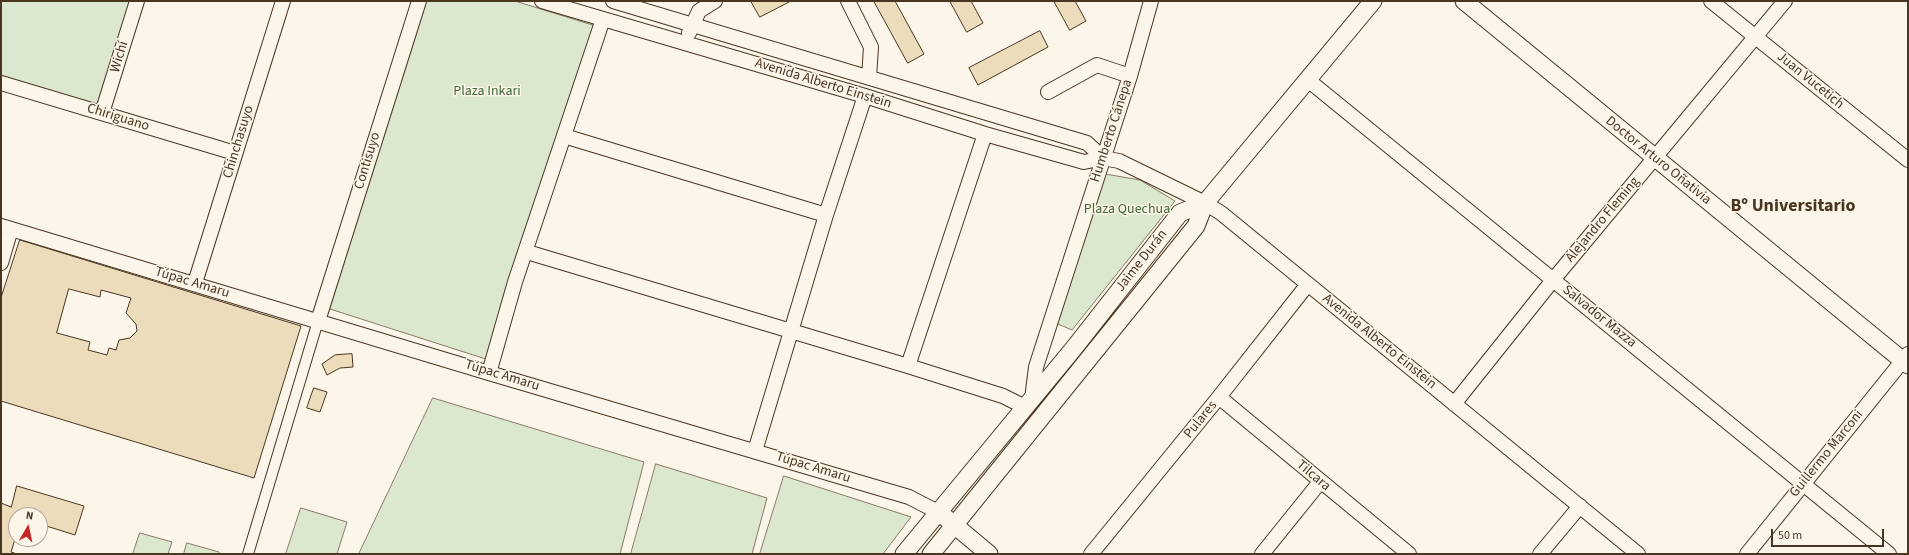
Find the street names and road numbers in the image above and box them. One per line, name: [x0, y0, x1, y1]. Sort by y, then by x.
street label: Wichí: [107, 39, 133, 75]
street label: Juan Vucetich: [1773, 49, 1847, 113]
street label: Avenida Alberto Einstein: [753, 55, 893, 113]
street label: Humberto Cánepa: [1087, 77, 1137, 185]
street label: Chiriguano: [85, 101, 151, 135]
street label: Chinchasuyo: [220, 104, 258, 180]
street label: Doctor Arturo Oñativia: [1602, 113, 1714, 209]
street label: Contisuyo: [351, 130, 385, 192]
street label: Alejandro Fleming: [1562, 174, 1644, 266]
street label: Jaime Durán: [1113, 227, 1171, 295]
street label: Túpac Amaru: [153, 264, 231, 302]
street label: Salvador Mazza: [1559, 282, 1639, 352]
street label: Avenida Alberto Einstein: [1319, 291, 1439, 393]
street label: Túpac Amaru: [463, 357, 541, 395]
street label: Pulares: [1181, 398, 1221, 442]
street label: Guillermo Marconi: [1787, 407, 1867, 501]
street label: Túpac Amaru: [774, 449, 852, 487]
street label: Tilcara: [1293, 457, 1333, 495]

